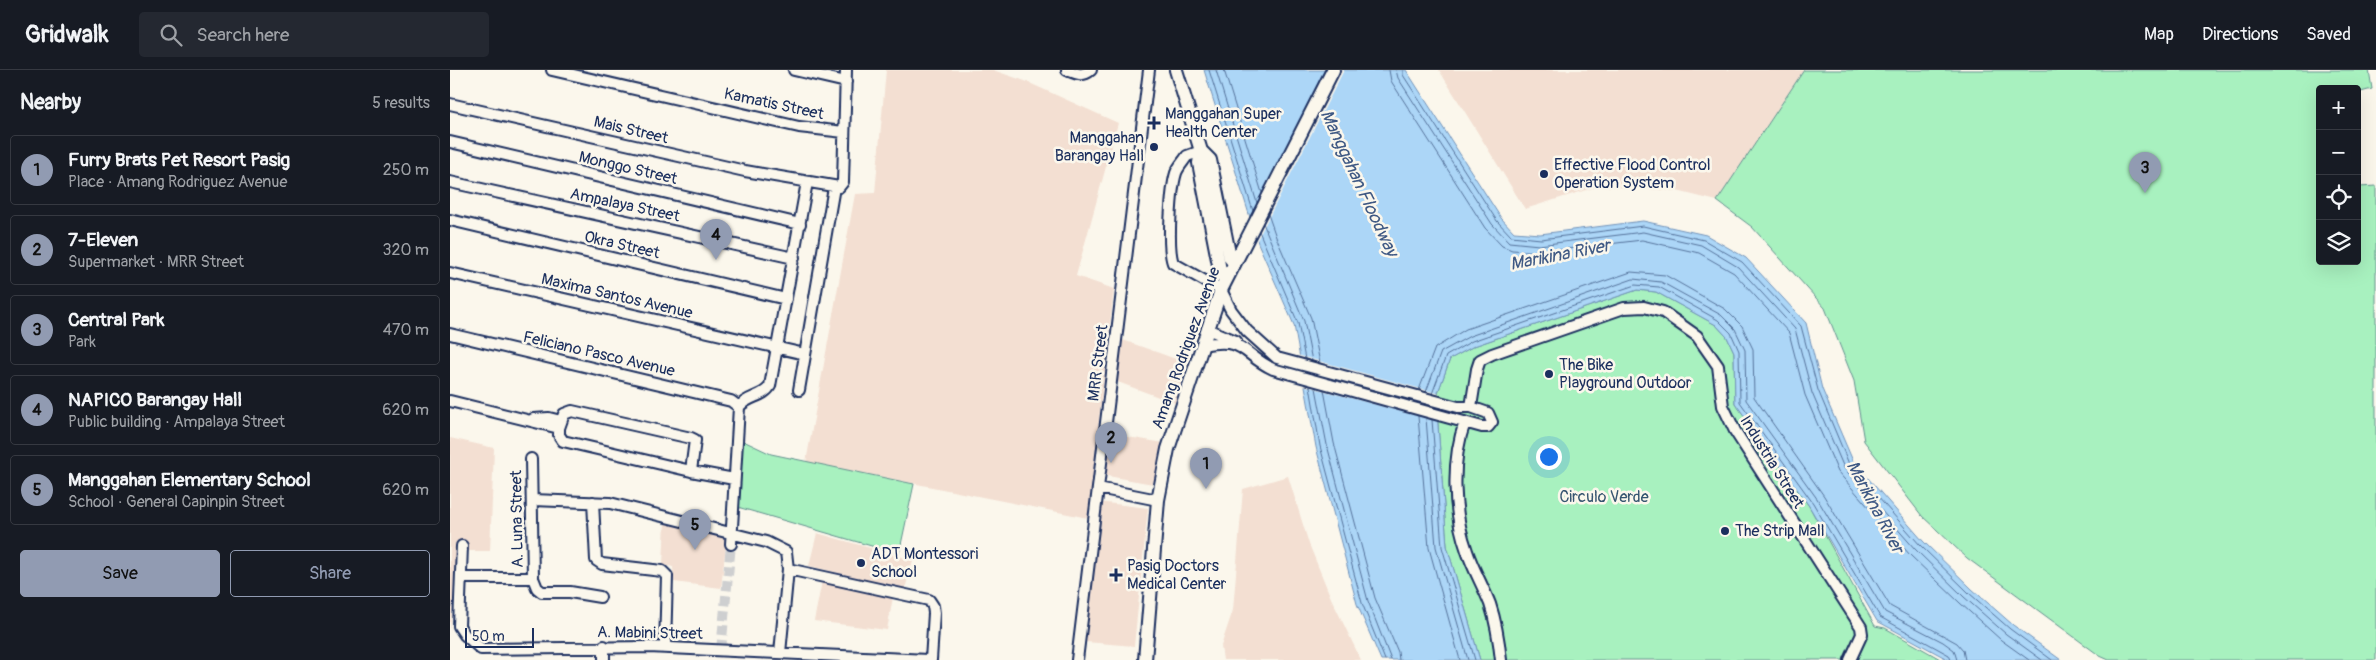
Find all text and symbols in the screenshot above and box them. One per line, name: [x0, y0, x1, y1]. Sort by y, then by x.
search box: [139, 12, 489, 57]
text: Gridwalk: [25, 20, 109, 49]
icon: search: [157, 21, 185, 49]
text: Search here: [197, 23, 289, 47]
text: Map: [2144, 23, 2174, 46]
text: Directions: [2202, 23, 2278, 46]
text: Saved: [2306, 23, 2351, 46]
street label: Kamatis Street: [722, 84, 826, 124]
map controls: [2316, 85, 2361, 265]
button: +: [2316, 85, 2361, 130]
text: Nearby: [20, 89, 81, 116]
text: 5 results: [372, 93, 430, 113]
place label: Manggahan Super Health Center: [1165, 104, 1282, 142]
water label: Manggahan Floodway: [1315, 106, 1404, 262]
street label: Mais Street: [592, 112, 671, 148]
marker: Manggahan Super Health Center: [1147, 116, 1161, 130]
place label: Manggahan Barangay Hall: [1055, 128, 1144, 166]
button: −: [2316, 130, 2361, 175]
marker: Manggahan Barangay Hall: [1148, 141, 1160, 153]
street label: Monggo Street: [577, 147, 680, 189]
text: Furry Brats Pet Resort Pasig: [68, 148, 290, 172]
pin: 3: [2129, 152, 2161, 193]
place label: Effective Flood Control Operation System: [1554, 155, 1711, 193]
text: 1: [34, 160, 40, 180]
text: 250 m: [383, 160, 429, 180]
marker: Effective Flood Control Operation System: [1538, 168, 1550, 180]
text: Place · Amang Rodriguez Avenue: [68, 172, 287, 192]
button: locate: [2316, 175, 2361, 220]
street label: Ampalaya Street: [568, 184, 682, 227]
pin: 4: [700, 219, 732, 260]
button: layers: [2316, 220, 2361, 265]
street label: Okra Street: [582, 227, 662, 264]
text: 7-Eleven: [68, 228, 138, 252]
water label: Marikina River: [1508, 234, 1615, 276]
text: 2: [33, 240, 41, 260]
text: 320 m: [383, 240, 429, 260]
text: Supermarket · MRR Street: [68, 252, 244, 272]
street label: Amang Rodriguez Avenue: [1147, 264, 1225, 432]
street label: Maxima Santos Avenue: [539, 269, 695, 323]
text: Central Park: [68, 308, 164, 332]
text: 3: [33, 320, 41, 340]
text: 470 m: [383, 320, 429, 340]
street label: MRR Street: [1083, 323, 1113, 402]
street label: Feliciano Pasco Avenue: [521, 327, 677, 381]
text: Park: [68, 332, 96, 352]
place label: The Bike Playground Outdoor: [1559, 355, 1692, 393]
marker: The Bike Playground Outdoor: [1543, 368, 1555, 380]
text: NAPICO Barangay Hall: [68, 388, 242, 412]
text: 4: [32, 400, 42, 420]
text: 620 m: [382, 400, 429, 420]
text: Public building · Ampalaya Street: [68, 412, 285, 432]
street label: Industria Street: [1735, 412, 1809, 513]
pin: 2: [1095, 422, 1127, 463]
your location: [1536, 444, 1562, 470]
pin: 1: [1190, 448, 1222, 489]
water label: Marikina River: [1841, 457, 1910, 559]
text: Manggahan Elementary School: [68, 468, 311, 492]
street label: A. Luna Street: [506, 469, 528, 568]
text: 5: [33, 480, 41, 500]
text: 620 m: [382, 480, 429, 500]
park label: Circulo Verde: [1559, 487, 1649, 507]
text: School · General Capinpin Street: [68, 492, 284, 512]
pin: 5: [679, 509, 711, 550]
place label: The Strip Mall: [1735, 521, 1825, 541]
marker: The Strip Mall: [1719, 525, 1731, 537]
place label: ADT Montessori School: [871, 544, 979, 582]
button: Save: [20, 550, 220, 597]
button: Share: [230, 550, 430, 597]
place label: Pasig Doctors Medical Center: [1127, 556, 1227, 594]
marker: ADT Montessori School: [855, 557, 867, 569]
marker: Pasig Doctors Medical Center: [1109, 568, 1123, 582]
street label: A. Mabini Street: [597, 622, 704, 644]
scale bar: [465, 625, 534, 648]
text: 50 m: [472, 628, 505, 645]

